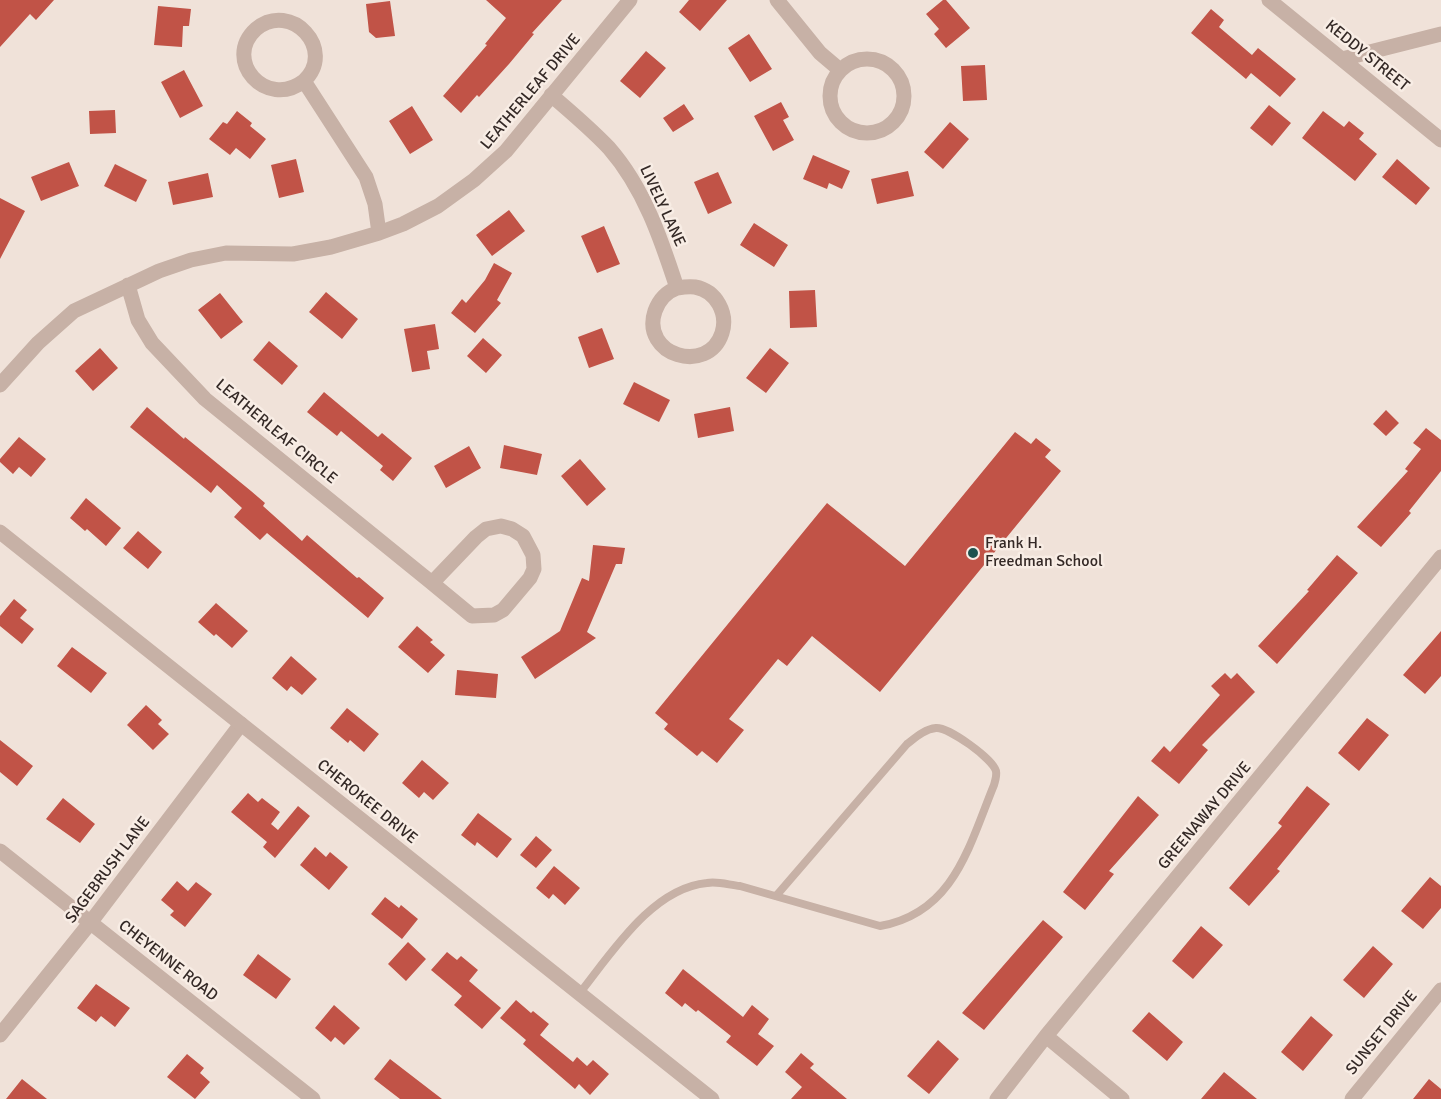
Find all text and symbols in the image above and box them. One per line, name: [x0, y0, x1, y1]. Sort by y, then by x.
street label: KEDDY STREET: [1321, 16, 1413, 96]
street label: LEATHERLEAF DRIVE: [477, 30, 585, 154]
street label: LIVELY LANE: [635, 162, 689, 250]
street label: LEATHERLEAF CIRCLE: [211, 375, 341, 489]
place label: Frank H. Freedman School: [985, 534, 1103, 572]
marker: Frank H. Freedman School: [966, 546, 980, 560]
street label: CHEROKEE DRIVE: [313, 756, 421, 848]
street label: GREENAWAY DRIVE: [1154, 758, 1256, 874]
street label: SAGEBRUSH LANE: [62, 813, 154, 927]
street label: CHEYENNE ROAD: [115, 916, 221, 1006]
street label: SUNSET DRIVE: [1342, 987, 1422, 1079]

